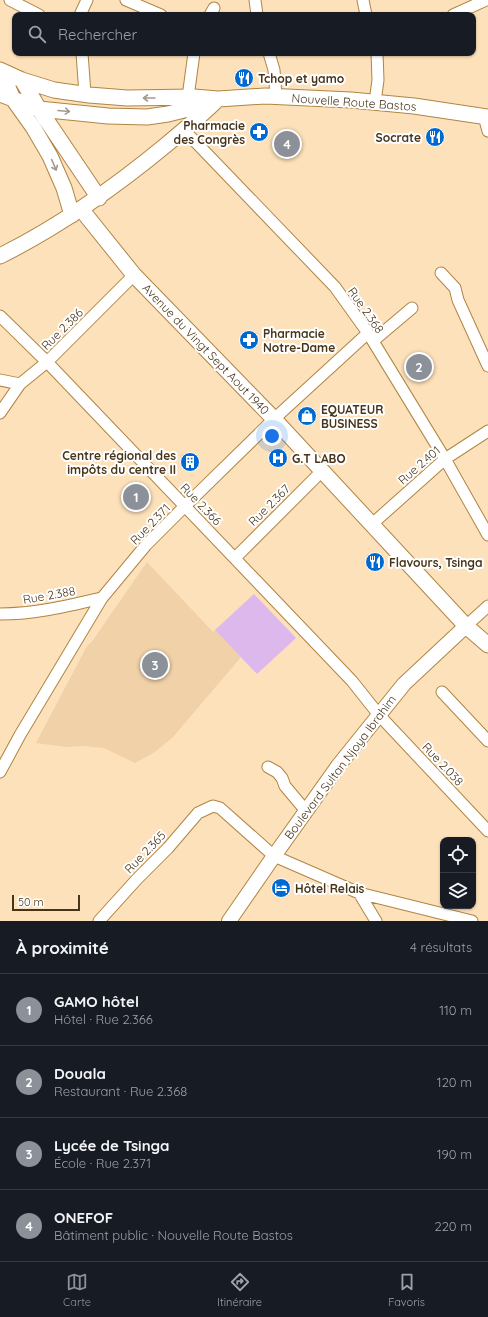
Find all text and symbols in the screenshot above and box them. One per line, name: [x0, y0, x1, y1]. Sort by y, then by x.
search box: [12, 12, 476, 56]
icon: search: [26, 23, 48, 45]
text: Rechercher: [58, 25, 137, 44]
restaurant icon: Tchop et yamo: [233, 67, 255, 89]
place label: Tchop et yamo: [258, 71, 345, 86]
street label: Nouvelle Route Bastos: [291, 90, 417, 114]
one-way arrow: [143, 94, 156, 102]
one-way arrow: [57, 108, 70, 115]
place label: Pharmacie des Congrès: [174, 118, 245, 147]
pharmacy icon: Pharmacie des Congrès: [248, 121, 270, 143]
restaurant icon: Socrate: [424, 126, 446, 148]
pin: 4: [274, 129, 300, 159]
place label: Socrate: [376, 130, 421, 145]
one-way arrow: [51, 158, 58, 170]
street label: Avenue du Vingt Sept Aout 1940: [139, 280, 273, 418]
street label: Rue 2.368: [345, 284, 387, 336]
street label: Rue 2.386: [38, 305, 86, 353]
place label: Pharmacie Notre-Dame: [263, 326, 335, 355]
pharmacy icon: Pharmacie Notre-Dame: [238, 329, 260, 351]
pin: 2: [406, 352, 432, 382]
place label: EQUATEUR BUSINESS: [321, 402, 383, 431]
shop icon: EQUATEUR BUSINESS: [296, 405, 318, 427]
your location: [262, 426, 282, 446]
street label: Rue 2.401: [395, 443, 443, 487]
hospital icon: G.T LABO: [267, 447, 289, 469]
place label: Centre régional des impôts du centre II: [62, 448, 176, 477]
building icon: Centre régional des impôts du centre II: [179, 451, 201, 473]
place label: G.T LABO: [292, 451, 346, 466]
street label: Rue 2.366: [177, 480, 225, 529]
street label: Rue 2.367: [245, 481, 293, 529]
pin: 1: [123, 482, 149, 512]
street label: Rue 2.371: [127, 500, 173, 548]
restaurant icon: Flavours, Tsinga: [364, 551, 386, 573]
place label: Flavours, Tsinga: [389, 555, 482, 570]
street label: Rue 2.388: [22, 583, 76, 607]
pin: 3: [142, 650, 168, 680]
street label: Boulevard Sultan Njoya Ibrahim: [281, 692, 399, 842]
street label: Rue 2.038: [419, 739, 467, 789]
street label: Rue 2.365: [121, 828, 169, 876]
map controls: [440, 837, 476, 909]
button: locate: [440, 837, 476, 873]
button: layers: [440, 873, 476, 909]
hotel icon: Hôtel Relais: [270, 877, 292, 899]
place label: Hôtel Relais: [295, 881, 365, 896]
scale bar: [12, 893, 80, 912]
text: 50 m: [18, 895, 44, 909]
text: À proximité: [16, 937, 109, 958]
text: 4 résultats: [410, 939, 472, 955]
text: GAMO hôtel: [54, 992, 139, 1011]
text: 1: [26, 1002, 32, 1018]
text: 110 m: [439, 1002, 472, 1018]
text: Hôtel · Rue 2.366: [54, 1011, 153, 1027]
text: Douala: [54, 1064, 106, 1083]
text: 2: [25, 1074, 33, 1090]
text: 120 m: [437, 1074, 472, 1090]
text: Restaurant · Rue 2.368: [54, 1083, 187, 1099]
text: Lycée de Tsinga: [54, 1136, 170, 1155]
text: 3: [26, 1146, 32, 1162]
text: 190 m: [437, 1146, 472, 1162]
text: École · Rue 2.371: [54, 1155, 151, 1171]
text: ONEFOF: [54, 1208, 113, 1227]
text: 4: [25, 1218, 33, 1234]
text: 220 m: [434, 1218, 472, 1234]
text: Bâtiment public · Nouvelle Route Bastos: [54, 1227, 293, 1243]
tab: Carte: [63, 1271, 91, 1309]
tab: Itinéraire: [217, 1271, 262, 1309]
tab: Favoris: [388, 1271, 425, 1309]

